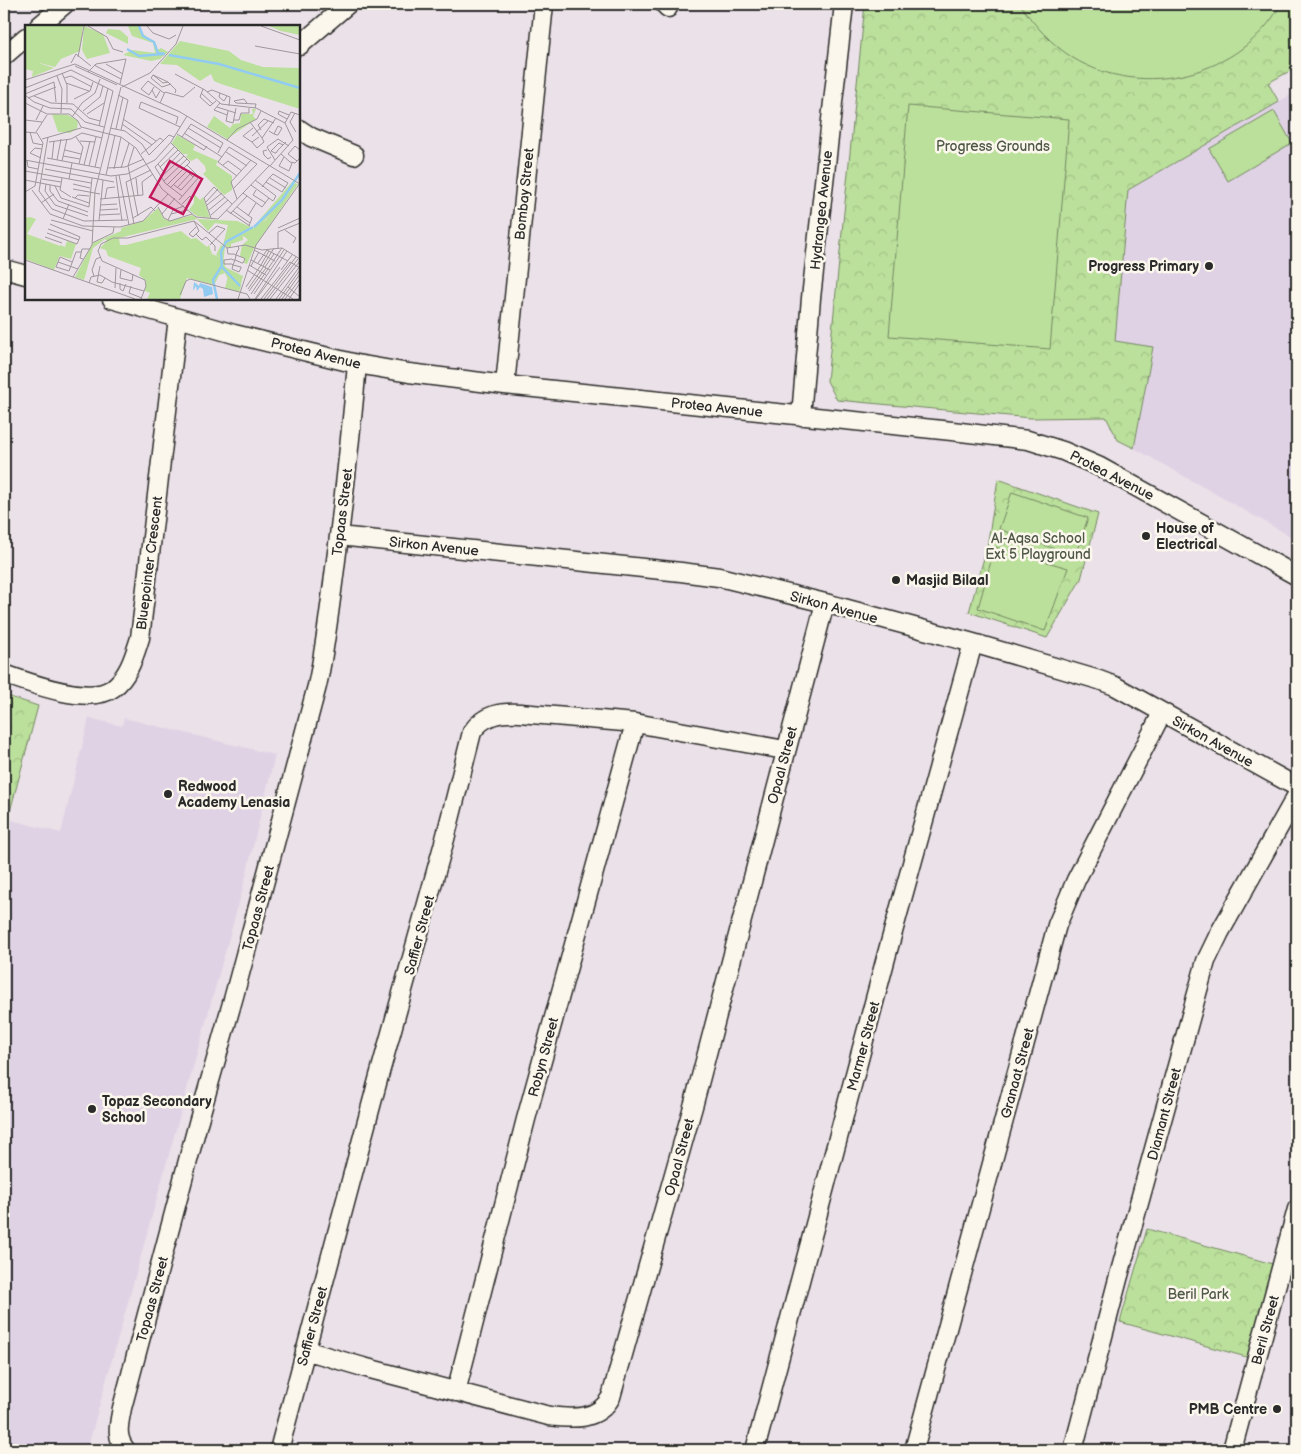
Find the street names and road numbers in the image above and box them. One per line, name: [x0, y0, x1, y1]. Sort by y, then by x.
street label: Bombay Street: [511, 147, 538, 241]
street label: Hydrangea Avenue: [807, 150, 836, 271]
street label: Protea Avenue: [269, 334, 363, 373]
street label: Protea Avenue: [670, 394, 764, 421]
street label: Protea Avenue: [1067, 447, 1157, 504]
street label: Topaas Street: [329, 467, 356, 557]
street label: Bluepointer Crescent: [133, 494, 166, 631]
street label: Sirkon Avenue: [388, 533, 480, 560]
street label: Sirkon Avenue: [788, 588, 880, 627]
street label: Sirkon Avenue: [1169, 712, 1256, 771]
street label: Opaal Street: [764, 724, 801, 806]
street label: Topaas Street: [239, 863, 278, 953]
street label: Saffier Street: [401, 893, 438, 977]
street label: Marmer Street: [843, 999, 884, 1093]
street label: Robyn Street: [525, 1015, 562, 1099]
street label: Granaat Street: [997, 1025, 1038, 1120]
street label: Diamant Street: [1144, 1065, 1185, 1162]
street label: Opaal Street: [661, 1116, 698, 1198]
street label: Topaas Street: [133, 1254, 172, 1344]
street label: Saffier Street: [294, 1284, 331, 1368]
street label: Beril Street: [1248, 1293, 1283, 1367]

